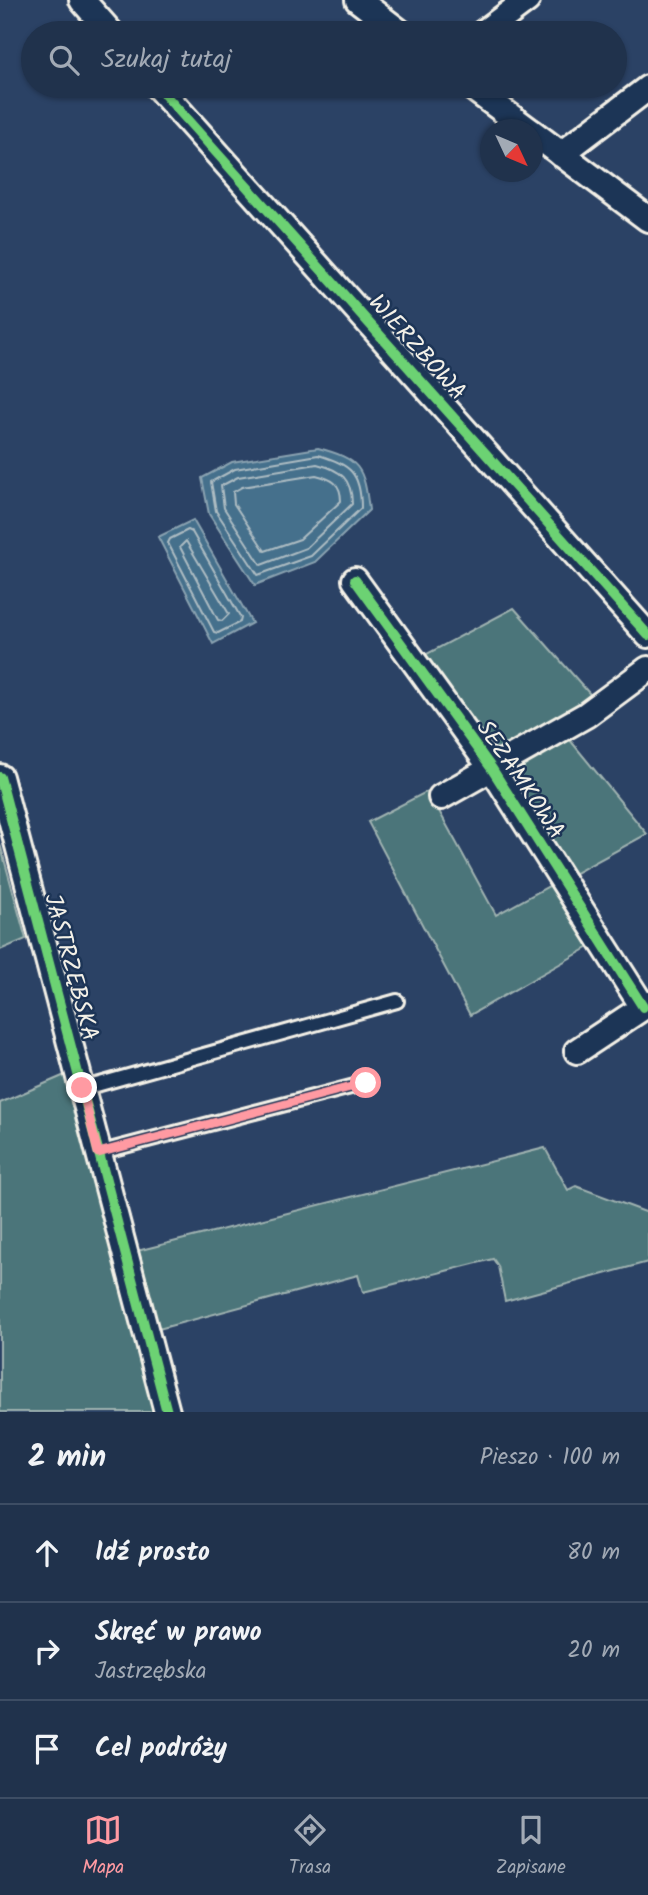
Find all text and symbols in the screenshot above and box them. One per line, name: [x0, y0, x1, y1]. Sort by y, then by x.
search box: [21, 21, 627, 98]
text: Szukaj tutaj: [101, 39, 232, 81]
icon: search: [45, 41, 83, 79]
north arrow: [480, 119, 543, 182]
street label: WIERZBOWA: [358, 286, 476, 410]
street label: SEZAMKOWA: [465, 712, 574, 848]
street label: JASTRZĘBSKA: [32, 889, 109, 1045]
route start: [350, 1067, 381, 1098]
route end: [66, 1072, 97, 1103]
text: 2 min: [28, 1434, 106, 1482]
text: Pieszo · 100 m: [480, 1440, 620, 1476]
text: Idź prosto: [95, 1532, 210, 1574]
icon: ahead: [28, 1534, 66, 1572]
text: 80 m: [567, 1535, 620, 1571]
text: Skręć w prawo: [95, 1612, 262, 1654]
icon: right: [28, 1632, 66, 1670]
text: 20 m: [568, 1633, 620, 1669]
text: Jastrzębska: [95, 1654, 207, 1690]
text: Cel podróży: [95, 1728, 227, 1770]
icon: arrive: [28, 1730, 66, 1768]
tab: Mapa: [82, 1811, 124, 1883]
tab: Trasa: [289, 1811, 331, 1883]
tab: Zapisane: [496, 1811, 566, 1883]

